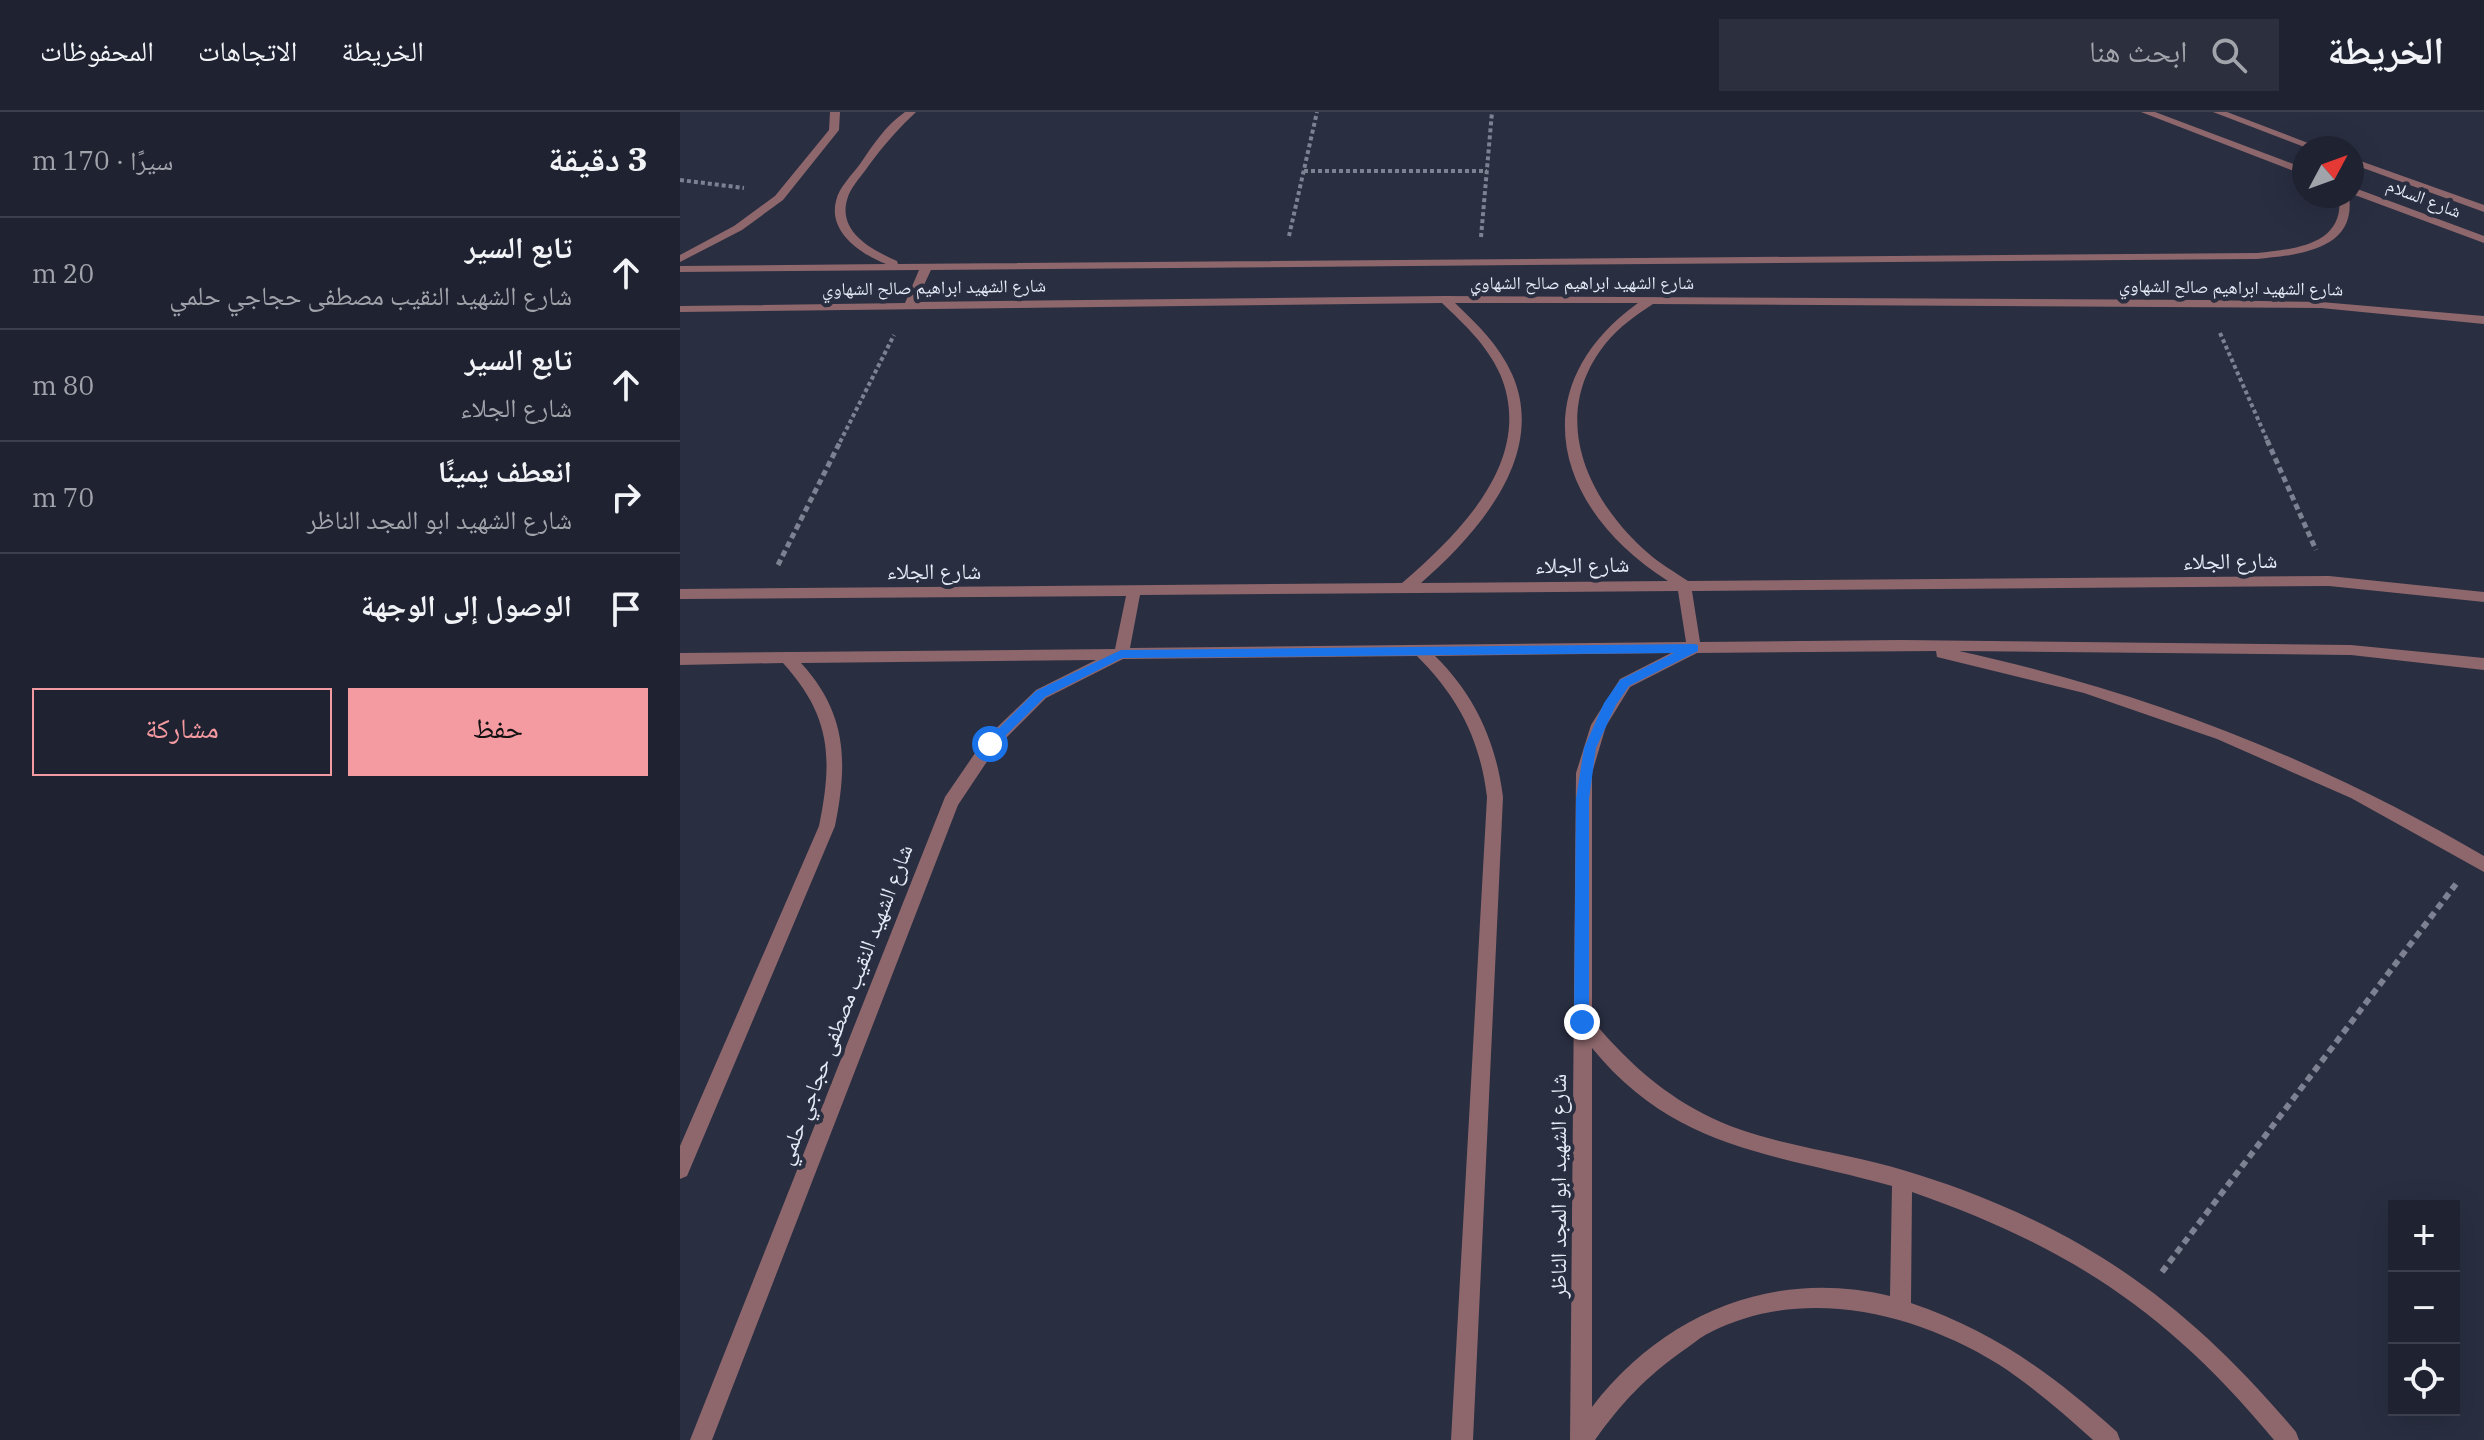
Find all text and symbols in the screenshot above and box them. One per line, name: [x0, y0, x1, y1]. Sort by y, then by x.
search box: [1719, 19, 2279, 91]
text: الخريطة: [2327, 25, 2444, 74]
text: ابحث هنا: [2089, 31, 2187, 70]
text: المحفوظات: [40, 32, 154, 69]
text: الاتجاهات: [198, 32, 297, 69]
text: الخريطة: [341, 32, 424, 69]
icon: search: [2207, 33, 2251, 77]
text: 3 دقيقة: [548, 136, 648, 180]
north arrow: [2292, 136, 2364, 208]
text: سيرًا · 170 m: [32, 143, 173, 177]
street label: شارع السلام: [2383, 173, 2465, 224]
text: تابع السير: [465, 227, 572, 266]
icon: ahead: [604, 251, 648, 295]
text: 20 m: [32, 256, 94, 290]
street label: شارع الشهيد ابراهيم صالح الشهاوي: [1470, 271, 1694, 297]
street label: شارع الشهيد ابراهيم صالح الشهاوي: [822, 274, 1046, 304]
street label: شارع الشهيد ابراهيم صالح الشهاوي: [2119, 274, 2343, 304]
text: شارع الشهيد النقيب مصطفى حجاجي حلمي: [169, 278, 572, 312]
text: تابع السير: [465, 339, 572, 378]
icon: ahead: [604, 363, 648, 407]
text: 80 m: [32, 368, 94, 402]
text: شارع الجلاء: [460, 390, 572, 424]
text: انعطف يمينًا: [438, 451, 572, 490]
icon: right: [604, 475, 648, 519]
text: 70 m: [32, 480, 94, 514]
text: شارع الشهيد ابو المجد الناظر: [307, 502, 572, 536]
street label: شارع الجلاء: [2182, 545, 2278, 575]
street label: شارع الجلاء: [1534, 549, 1630, 579]
street label: شارع الجلاء: [887, 556, 981, 585]
text: الوصول إلى الوجهة: [361, 585, 572, 624]
icon: arrive: [604, 587, 648, 631]
button: مشاركة: [32, 688, 332, 776]
button: حفظ: [348, 688, 648, 776]
route start: [972, 726, 1008, 762]
street label: شارع الشهيد النقيب مصطفى حجاجي حلمي: [769, 840, 922, 1170]
route end: [1564, 1004, 1600, 1040]
street label: شارع الشهيد ابو المجد الناظر: [1543, 1074, 1572, 1299]
map controls: [2388, 1200, 2460, 1416]
button: +: [2388, 1200, 2460, 1272]
button: −: [2388, 1272, 2460, 1344]
button: locate: [2388, 1344, 2460, 1416]

